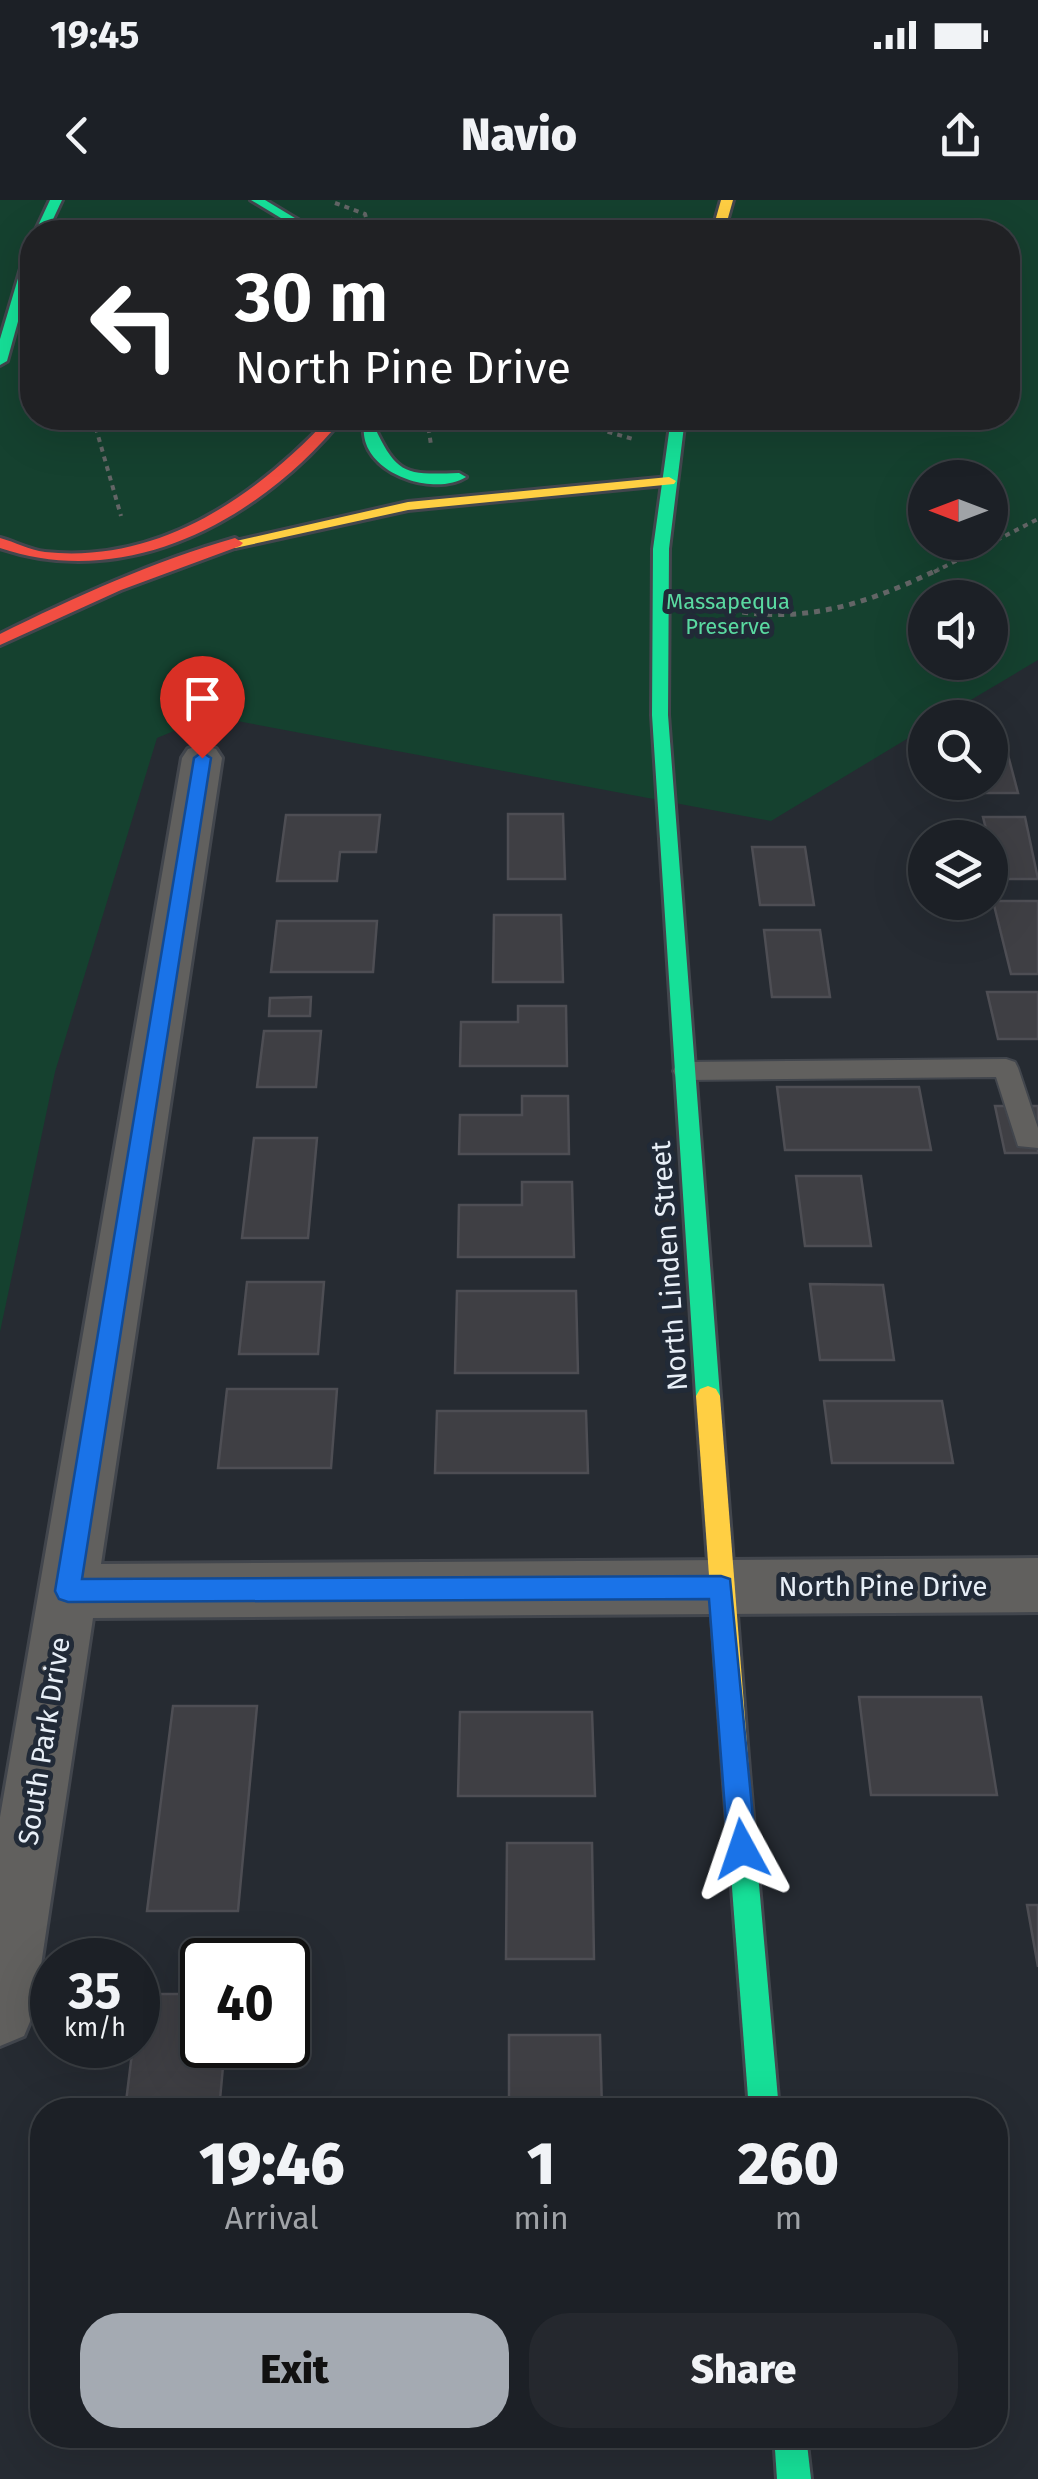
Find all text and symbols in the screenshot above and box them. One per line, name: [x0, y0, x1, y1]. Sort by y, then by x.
text: 19:45: [50, 12, 139, 58]
icon: back: [50, 108, 105, 163]
text: Navio: [461, 108, 577, 162]
icon: share: [933, 108, 988, 163]
text: 30 m: [235, 256, 388, 340]
icon: left: [70, 260, 200, 390]
text: North Pine Drive: [235, 341, 571, 395]
north arrow: [908, 460, 1008, 560]
map controls: [908, 460, 1008, 920]
button: sound: [908, 580, 1008, 680]
park label: Massapequa Preserve: [666, 588, 790, 640]
pin: [160, 656, 245, 759]
icon: arrive: [175, 671, 230, 726]
button: search: [908, 700, 1008, 800]
button: layers: [908, 820, 1008, 920]
street label: North Linden Street: [644, 1139, 694, 1392]
street label: North Pine Drive: [778, 1570, 988, 1603]
street label: South Park Drive: [11, 1635, 77, 1847]
position arrow: [690, 1797, 794, 1901]
speed limit sign: 40: [180, 1938, 310, 2068]
text: 35: [69, 1961, 121, 2021]
text: km/h: [64, 2013, 126, 2043]
text: 19:46: [199, 2128, 345, 2200]
text: 1: [527, 2128, 555, 2200]
text: 260: [738, 2128, 839, 2200]
text: Arrival: [225, 2199, 319, 2237]
text: min: [514, 2199, 569, 2237]
text: m: [775, 2199, 802, 2237]
button: Exit: [80, 2313, 509, 2428]
button: Share: [529, 2313, 958, 2428]

